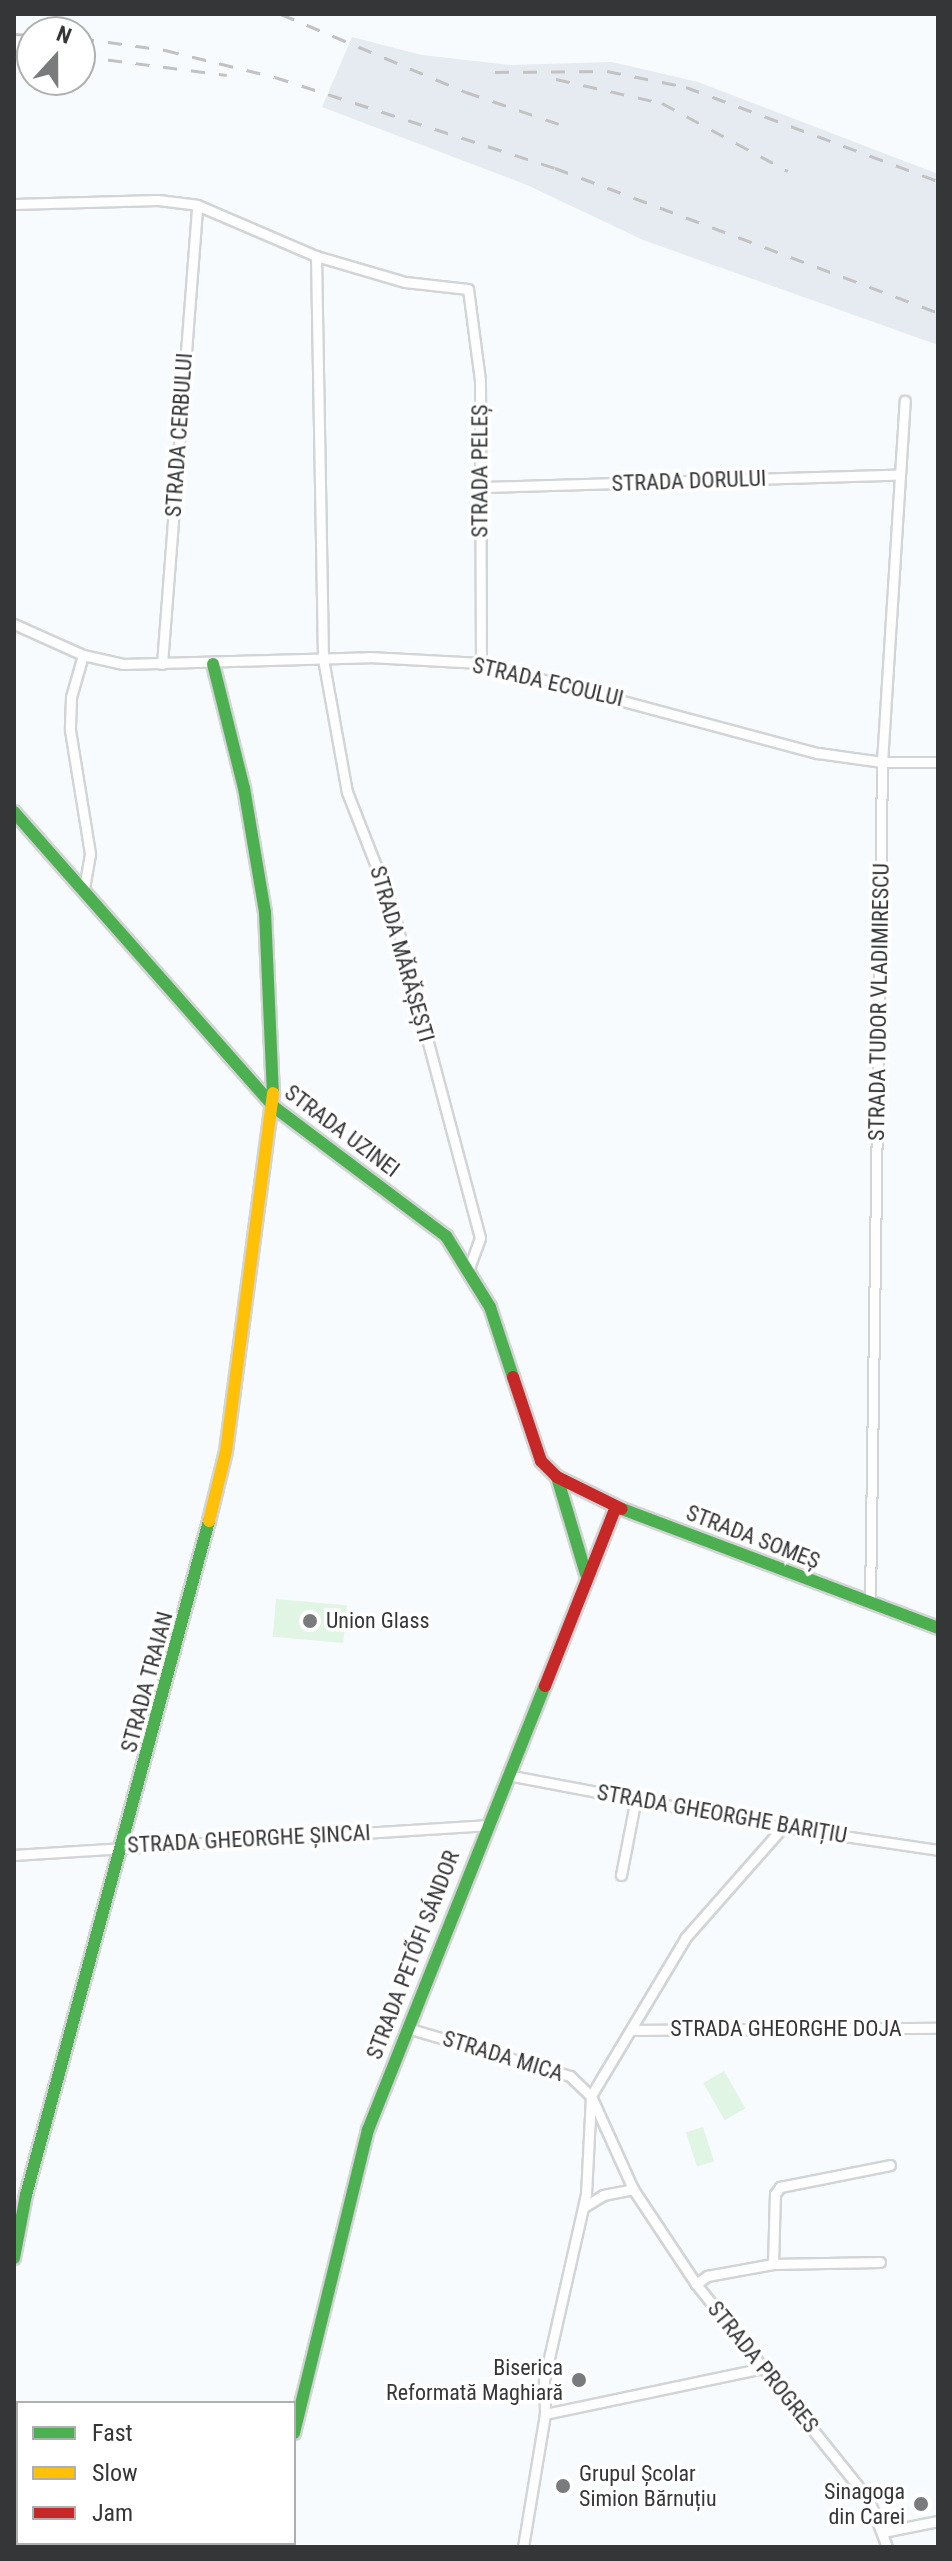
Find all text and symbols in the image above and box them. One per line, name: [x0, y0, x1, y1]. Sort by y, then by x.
north arrow: [16, 16, 96, 96]
text: N: [53, 21, 75, 49]
street label: STRADA CERBULUI: [160, 352, 198, 518]
street label: STRADA PELEȘ: [467, 404, 493, 538]
street label: STRADA DORULUI: [611, 465, 767, 497]
street label: STRADA ECOULUI: [470, 652, 626, 712]
street label: STRADA MĂRĂȘEȘTI: [364, 863, 440, 1045]
street label: STRADA TUDOR VLADIMIRESCU: [863, 863, 895, 1141]
street label: STRADA UZINEI: [279, 1079, 405, 1183]
street label: STRADA SOMEȘ: [683, 1499, 823, 1575]
street label: STRADA TRAIAN: [115, 1608, 179, 1756]
place label: Union Glass: [326, 1608, 429, 1634]
marker: Union Glass: [301, 1612, 319, 1630]
street label: STRADA GHEORGHE BARIȚIU: [595, 1779, 849, 1849]
street label: STRADA GHEORGHE ȘINCAI: [127, 1819, 371, 1859]
street label: STRADA PETŐFI SÁNDOR: [361, 1847, 465, 2063]
street label: STRADA GHEORGHE DOJA: [670, 2016, 902, 2042]
street label: STRADA MICA: [440, 2025, 566, 2087]
street label: STRADA PROGRES: [702, 2296, 824, 2438]
place label: Biserica Reformată Maghiară: [386, 2354, 563, 2406]
marker: Biserica Reformată Maghiară: [570, 2371, 588, 2389]
legend: [16, 2401, 296, 2545]
text: Fast: [92, 2419, 133, 2447]
text: Slow: [92, 2459, 138, 2487]
place label: Grupul Școlar Simion Bărnuțiu: [579, 2460, 717, 2512]
marker: Grupul Școlar Simion Bărnuțiu: [554, 2477, 572, 2495]
place label: Sinagoga din Carei: [824, 2478, 905, 2530]
marker: Sinagoga din Carei: [912, 2495, 930, 2513]
text: Jam: [92, 2499, 133, 2527]

